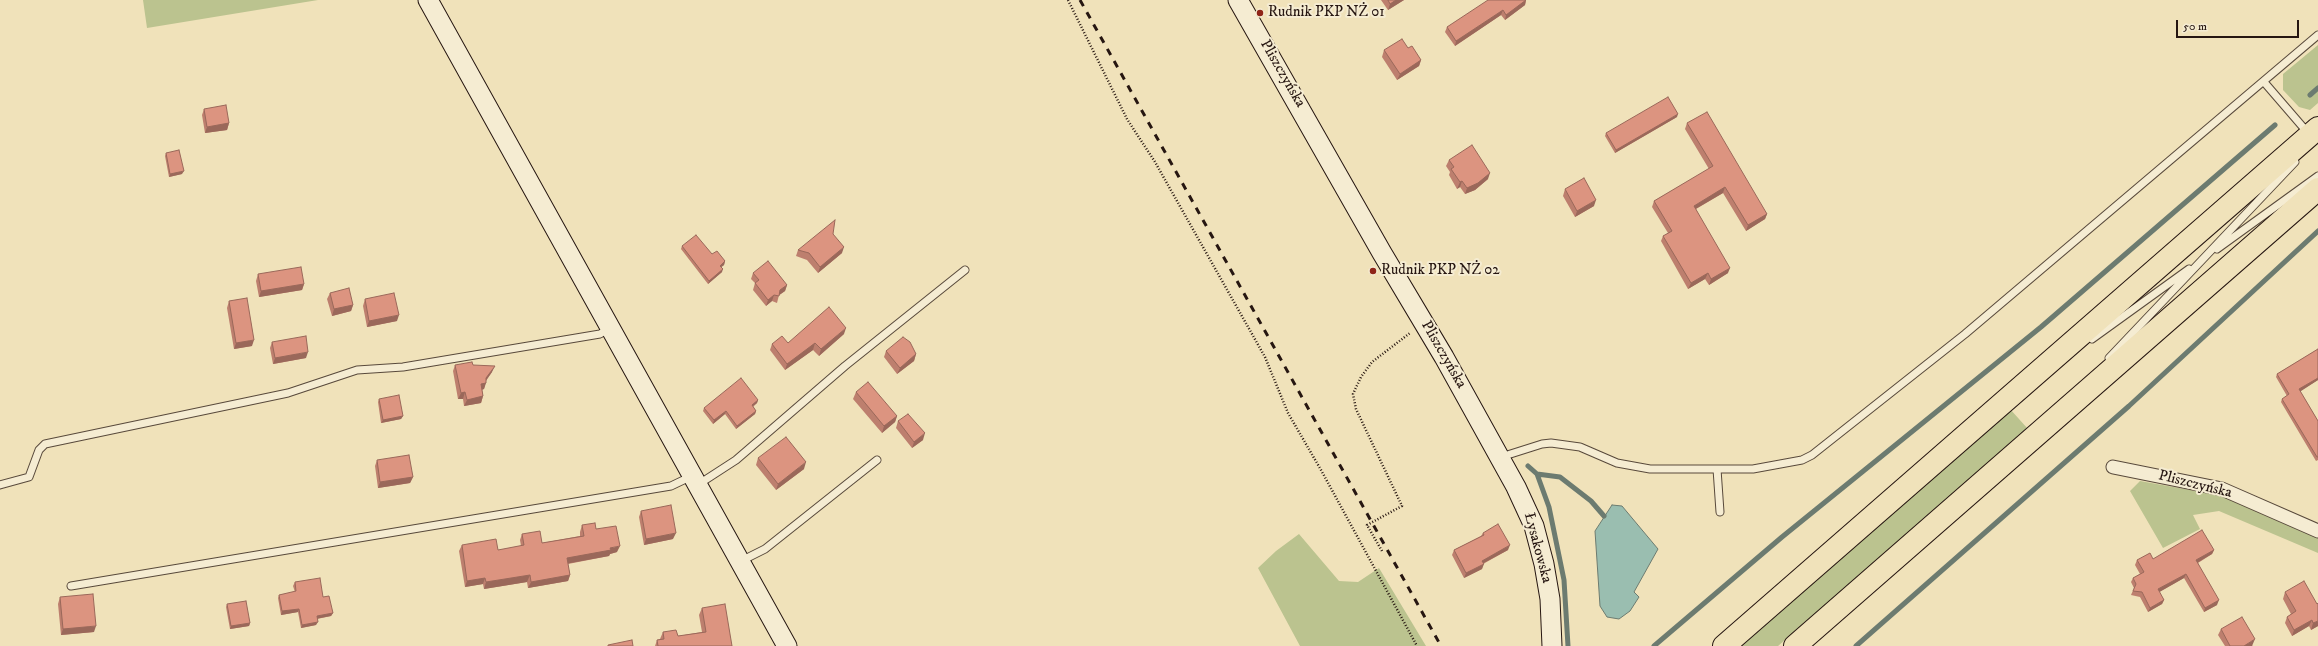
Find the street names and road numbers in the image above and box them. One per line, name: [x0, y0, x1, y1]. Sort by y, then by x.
street label: Pliszczyńska: [1255, 37, 1309, 111]
street label: Pliszczyńska: [1416, 318, 1470, 392]
street label: Pliszczyńska: [2156, 467, 2234, 503]
street label: Łysakowska: [1519, 511, 1555, 585]

